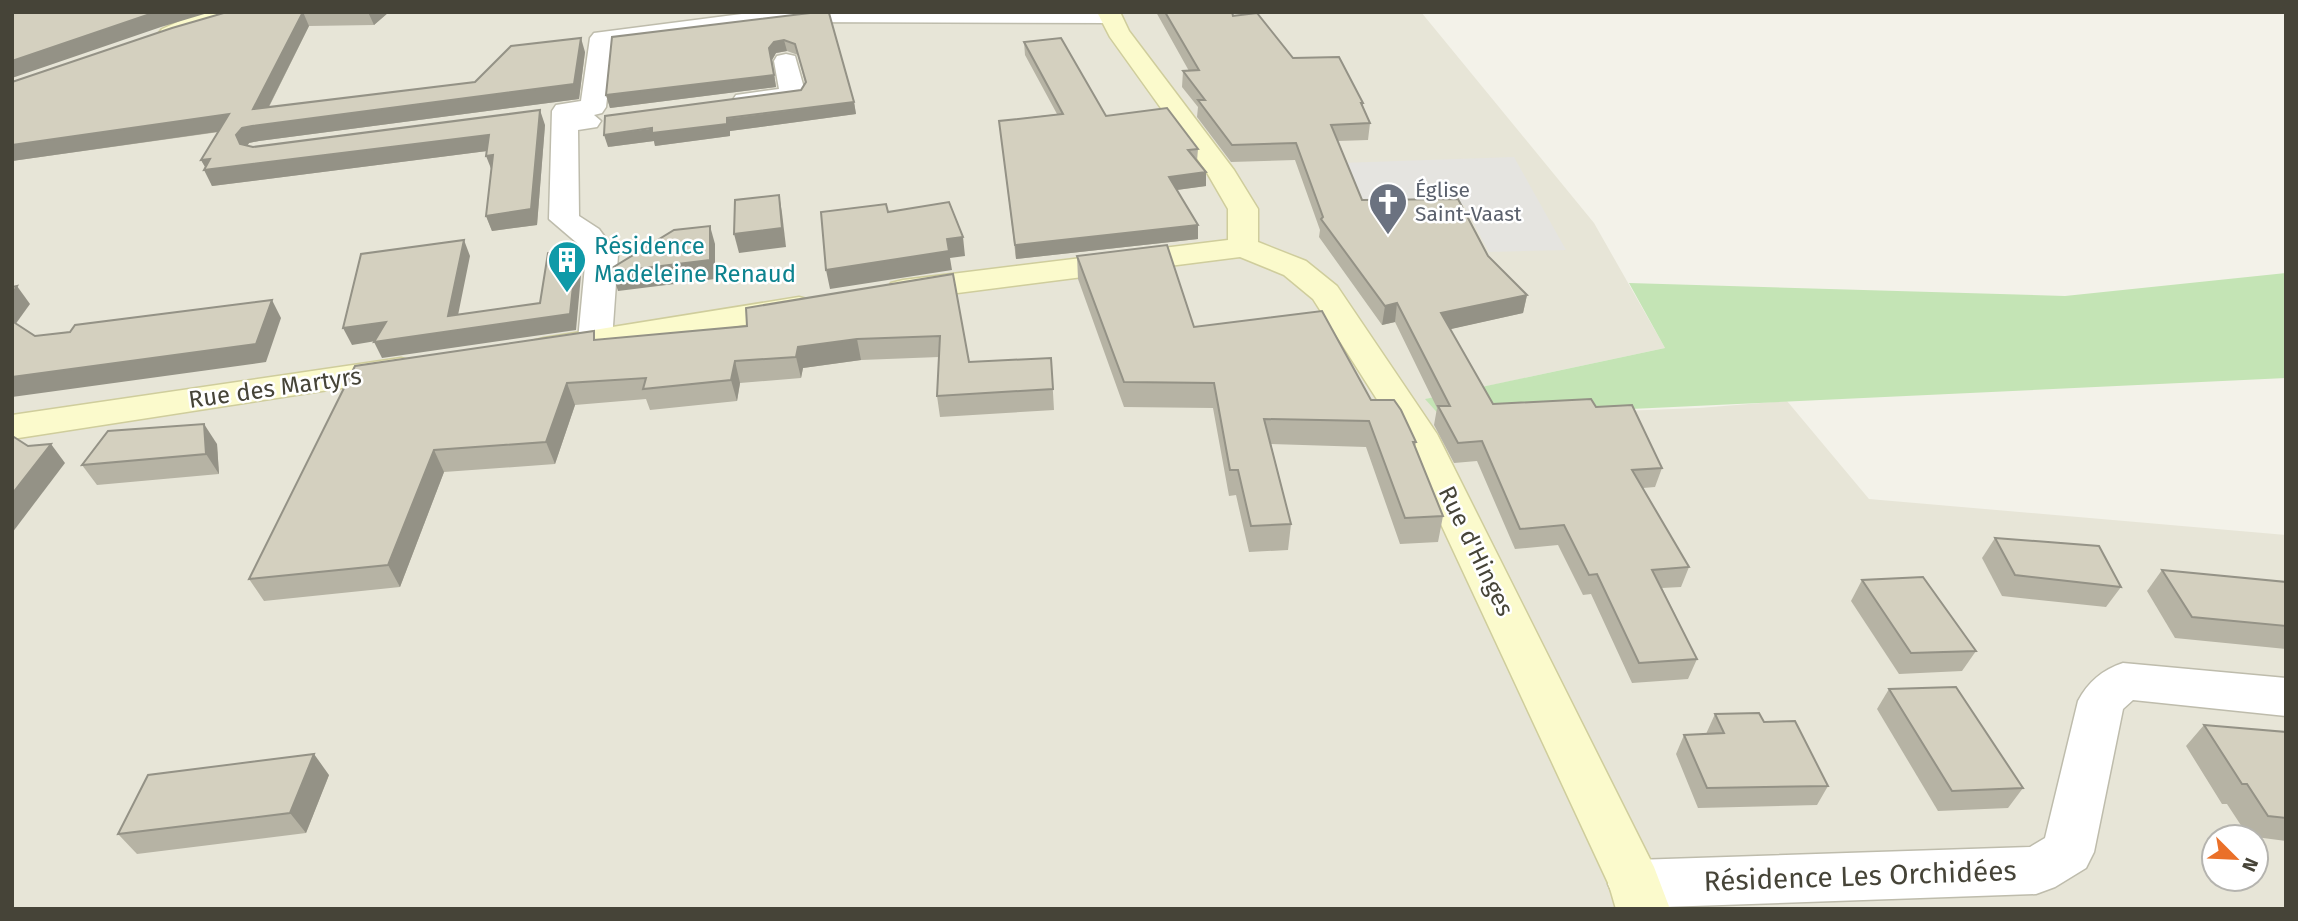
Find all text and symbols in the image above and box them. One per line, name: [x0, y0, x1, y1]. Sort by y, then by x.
place label: Église Saint-Vaast: [1415, 177, 1522, 227]
church icon: Église Saint-Vaast: [1367, 181, 1409, 236]
place label: Résidence Madeleine Renaud: [594, 232, 796, 288]
building icon: Résidence Madeleine Renaud: [546, 239, 588, 294]
street label: Rue des Martyrs: [187, 362, 363, 414]
street label: Rue d'Hinges: [1432, 481, 1520, 621]
north arrow: [2200, 823, 2270, 893]
street label: Résidence Les Orchidées: [1703, 854, 2017, 898]
text: N: [2237, 854, 2263, 875]

